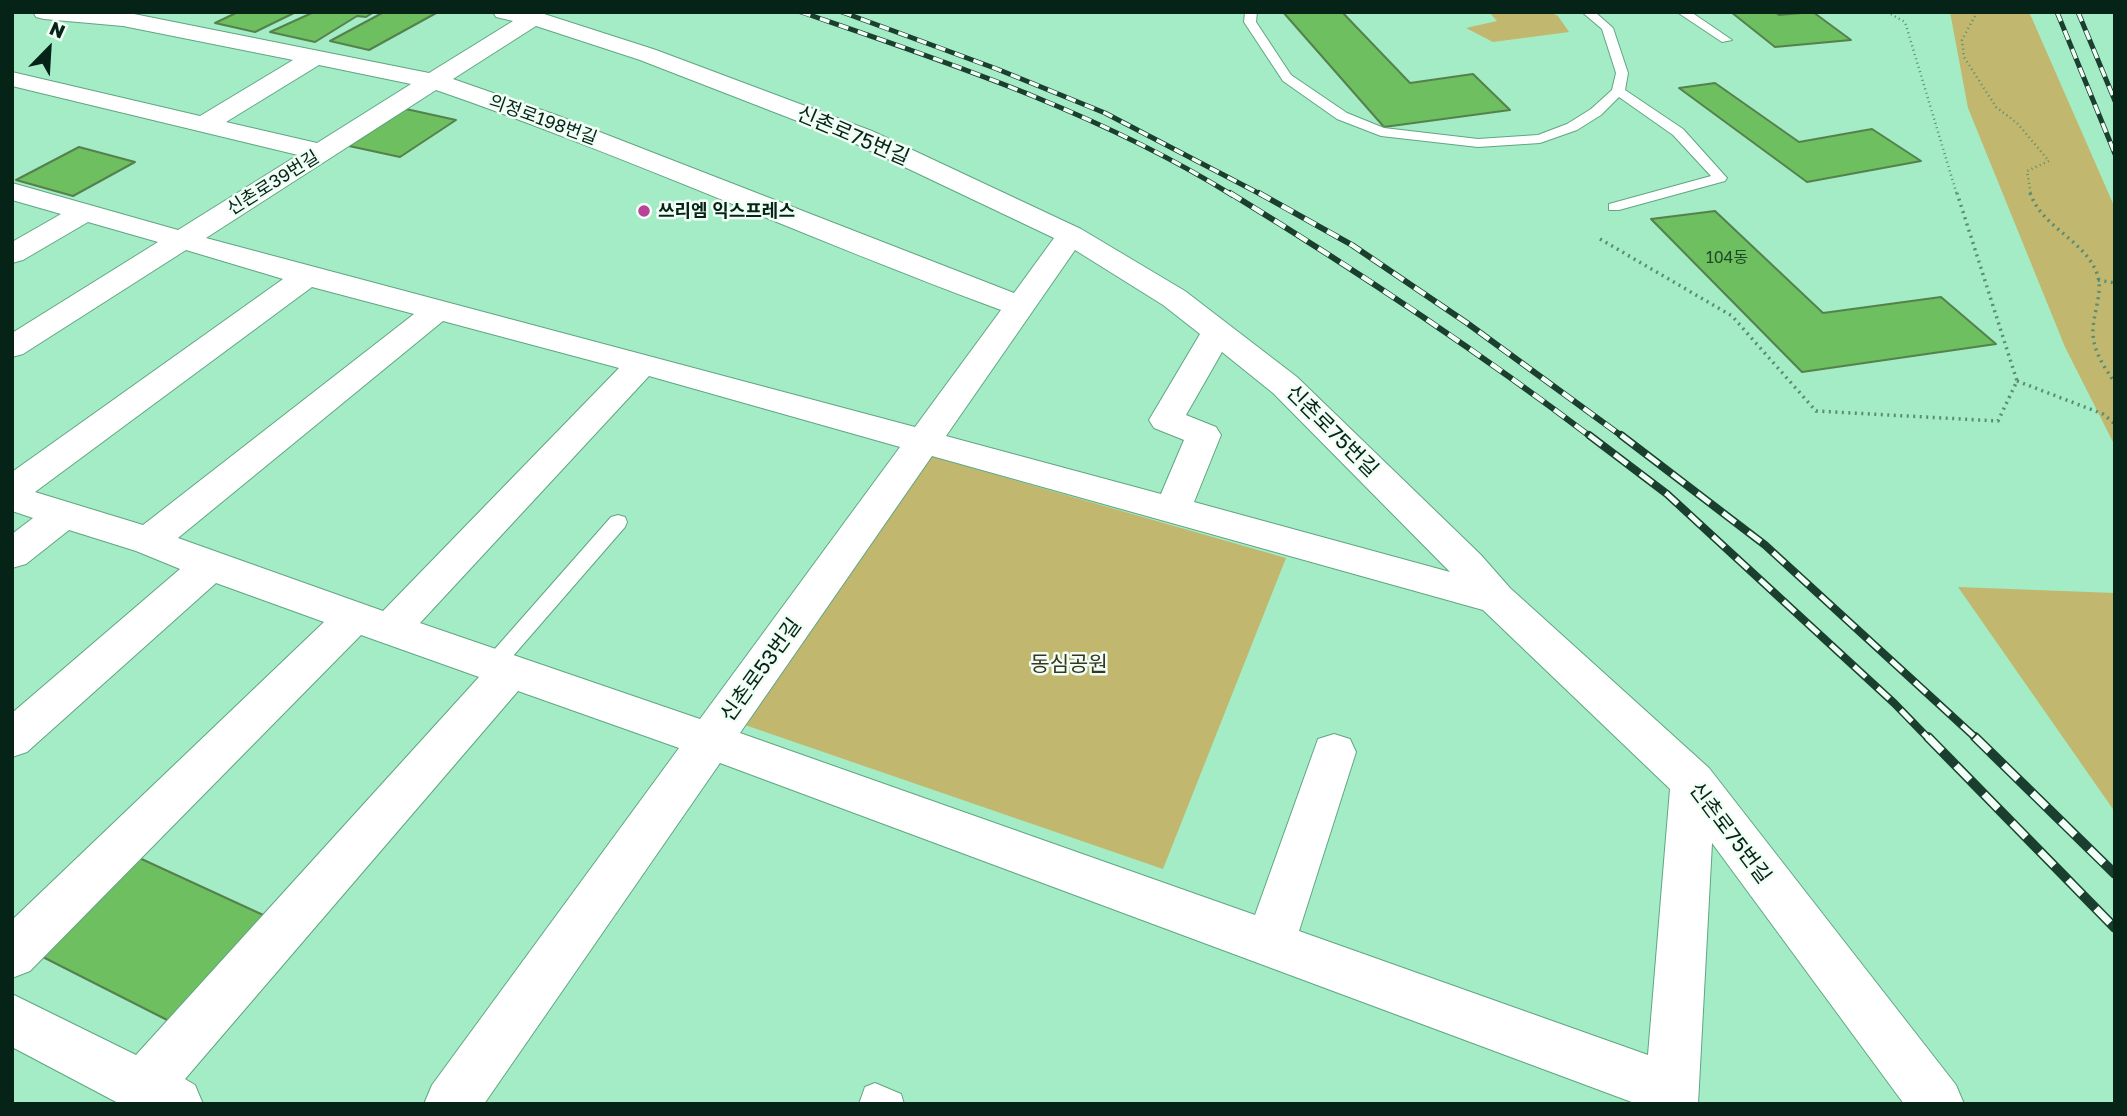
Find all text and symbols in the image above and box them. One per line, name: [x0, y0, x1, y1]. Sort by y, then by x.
north arrow: [14, 14, 84, 84]
text: N: [46, 16, 69, 43]
street label: 의정로198번길: [486, 90, 600, 150]
street label: 신촌로75번길: [793, 101, 913, 171]
street label: 신촌로39번길: [223, 146, 323, 220]
place label: 쓰리엠 익스프레스: [658, 200, 795, 222]
marker: 쓰리엠 익스프레스: [636, 203, 652, 219]
house number: 104동: [1706, 248, 1748, 268]
street label: 신촌로75번길: [1281, 380, 1383, 482]
street label: 신촌로53번길: [715, 614, 807, 726]
park label: 동심공원: [1030, 651, 1108, 677]
street label: 신촌로75번길: [1684, 778, 1776, 888]

